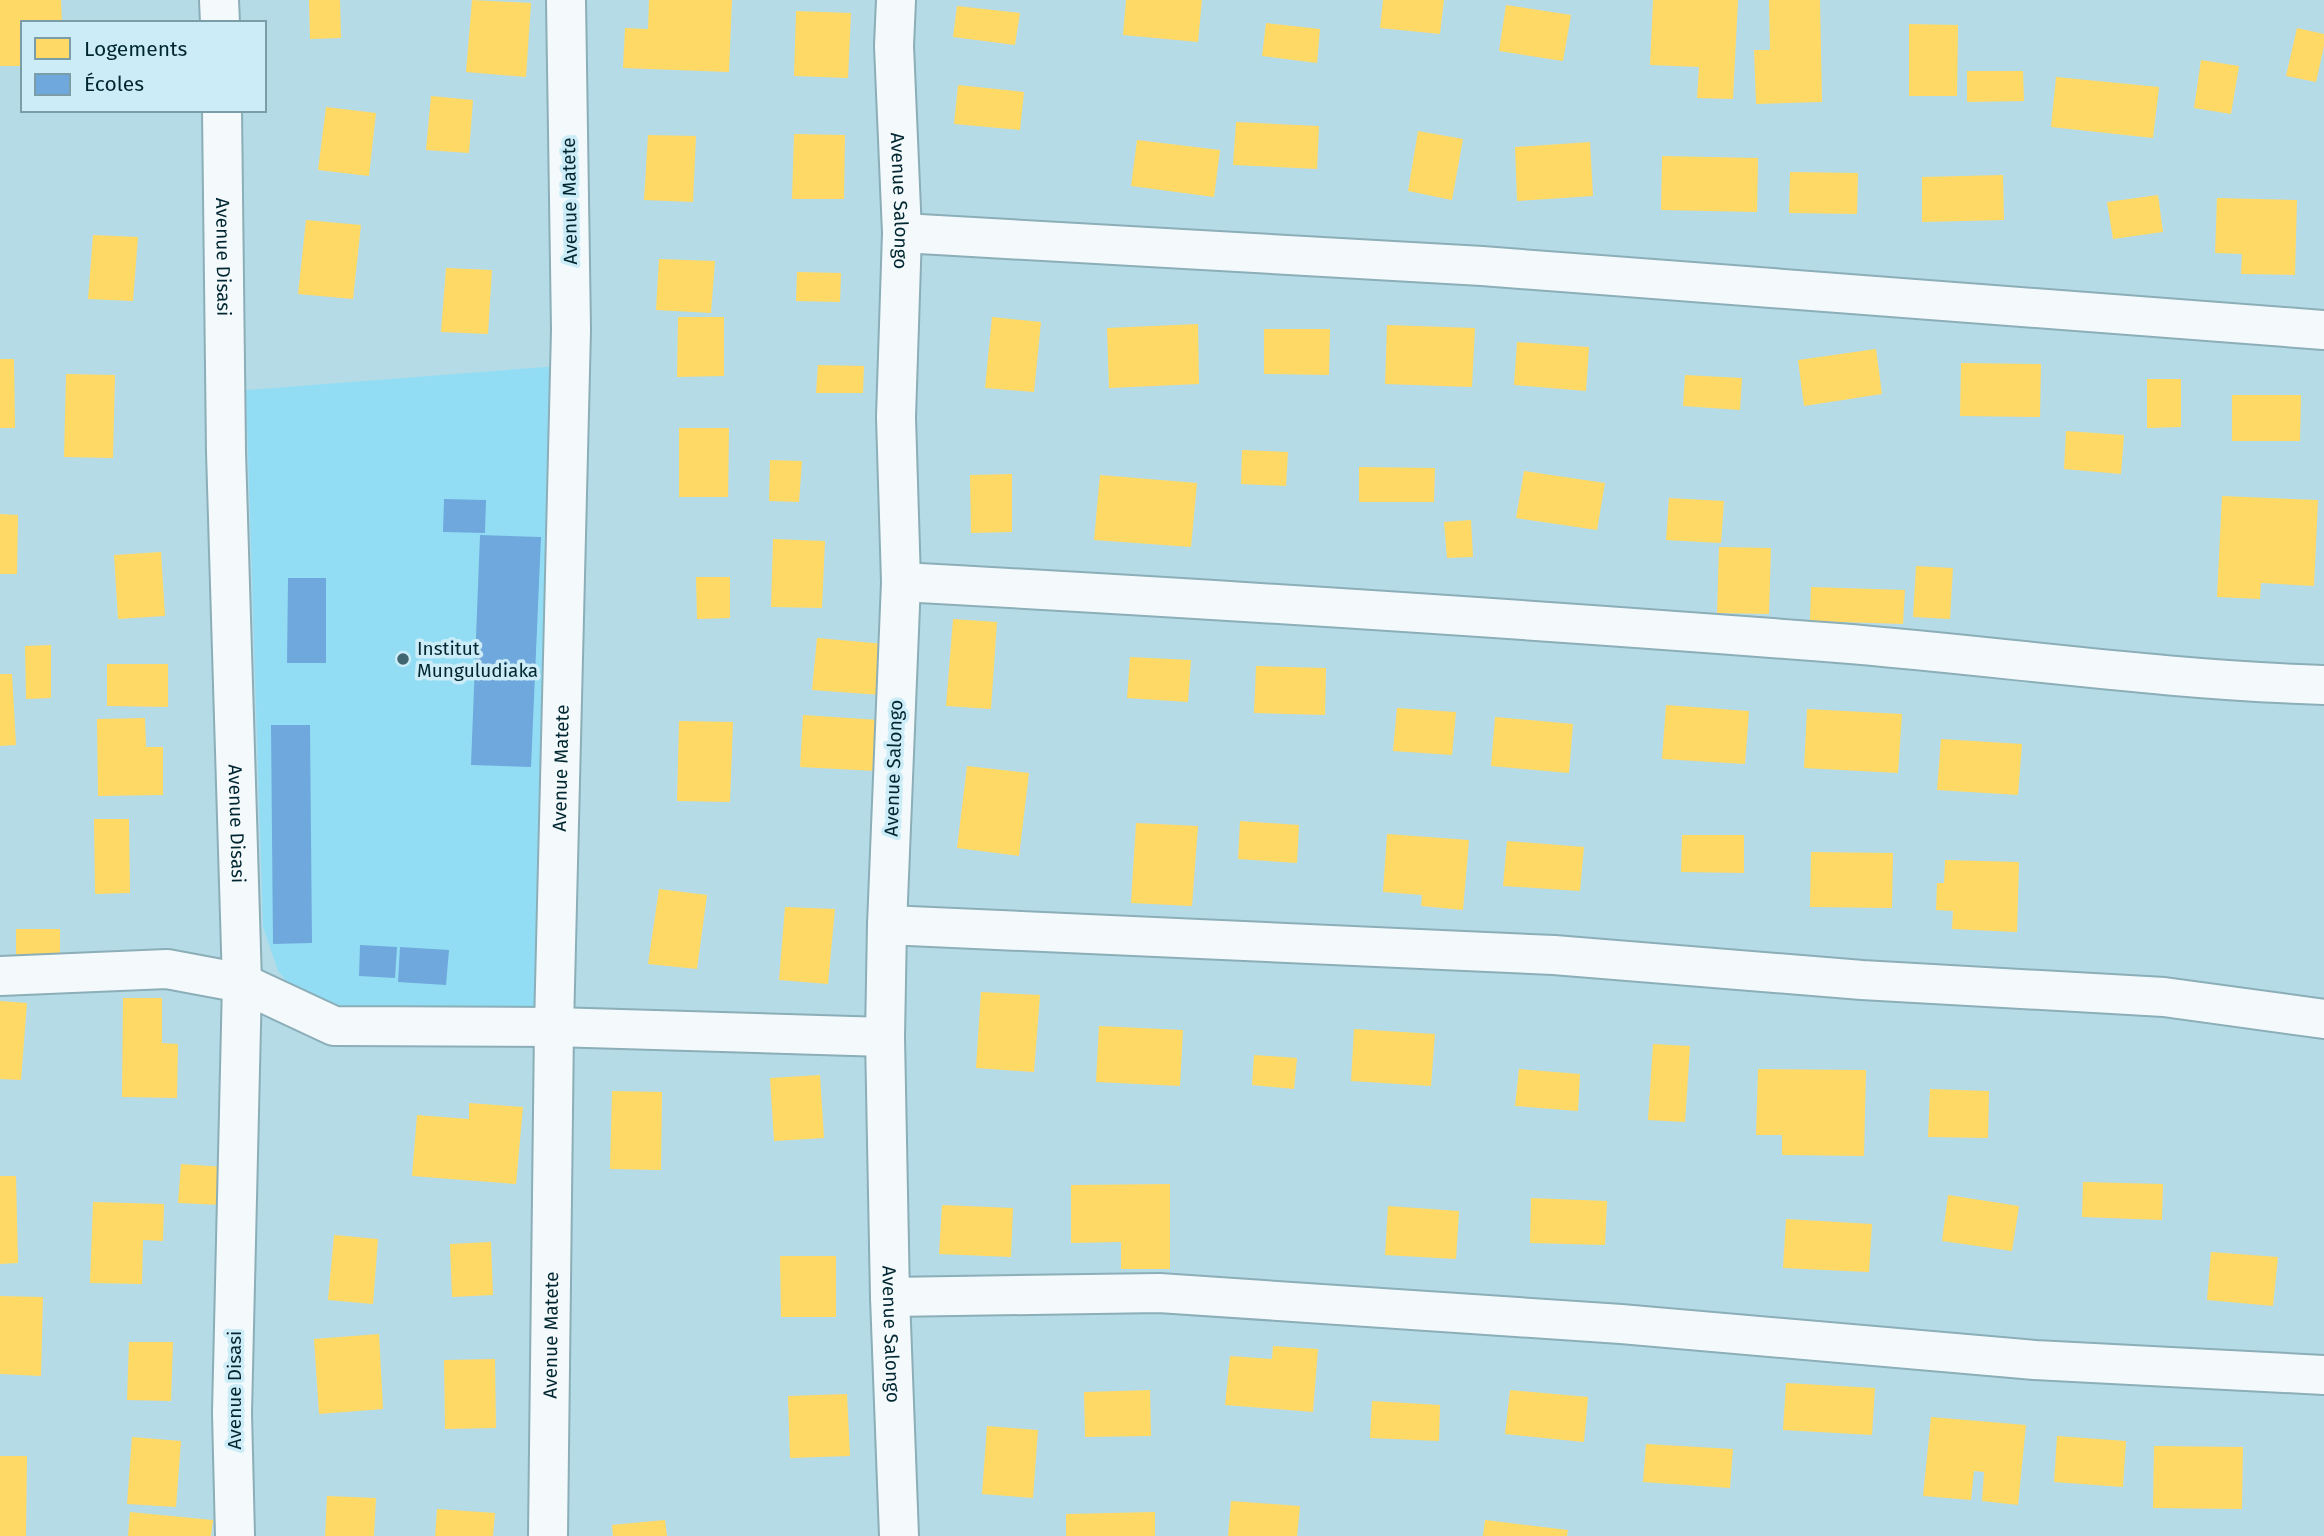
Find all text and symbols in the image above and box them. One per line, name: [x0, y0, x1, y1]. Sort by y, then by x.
legend: [21, 21, 266, 112]
text: Logements: [84, 36, 188, 62]
text: Écoles: [84, 71, 144, 97]
street label: Avenue Salongo: [886, 132, 913, 270]
street label: Avenue Matete: [557, 137, 582, 265]
street label: Avenue Disasi: [211, 197, 235, 317]
place label: Institut Munguludiaka: [417, 637, 538, 682]
marker: Institut Munguludiaka: [395, 651, 411, 667]
street label: Avenue Salongo: [880, 699, 907, 837]
street label: Avenue Matete: [548, 704, 574, 832]
street label: Avenue Disasi: [223, 764, 250, 884]
street label: Avenue Salongo: [877, 1266, 905, 1403]
street label: Avenue Matete: [539, 1271, 563, 1399]
street label: Avenue Disasi: [223, 1331, 246, 1449]

